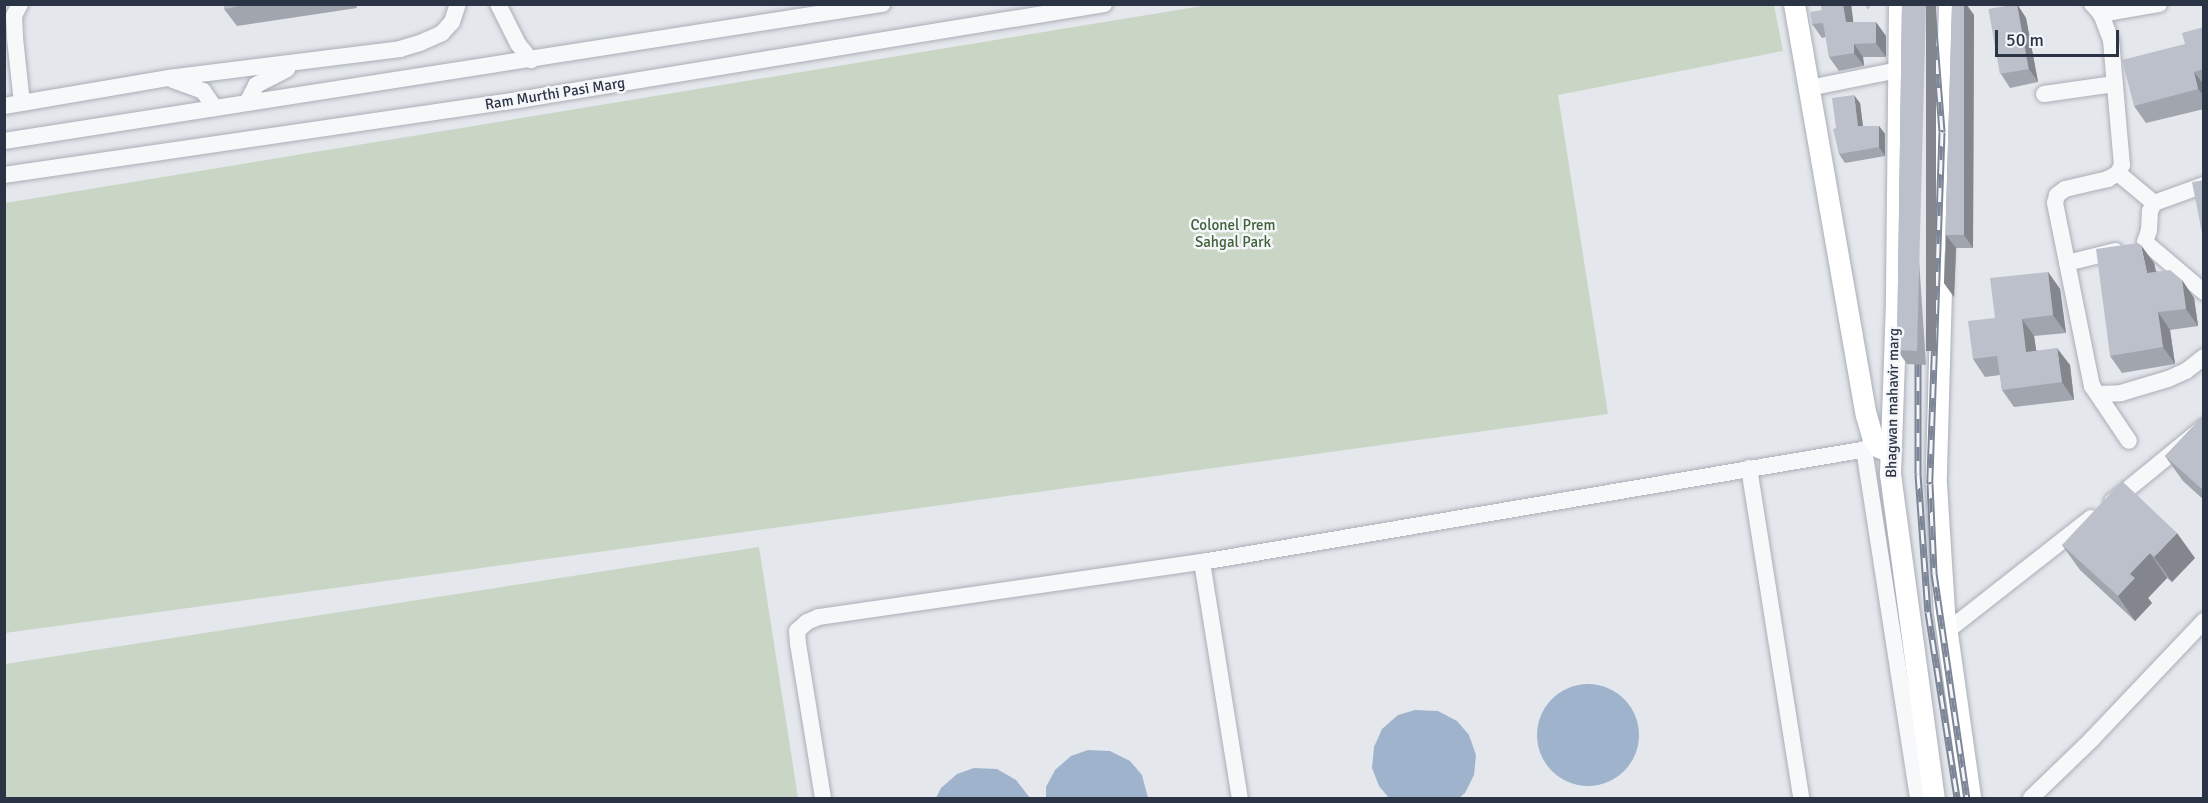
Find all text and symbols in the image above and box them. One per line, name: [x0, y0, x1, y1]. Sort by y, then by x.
scale bar: [1998, 18, 2122, 56]
text: 50 m: [2006, 29, 2044, 51]
street label: Ram Murthi Pasi Marg: [484, 74, 626, 114]
park label: Colonel Prem Sahgal Park: [1190, 216, 1276, 251]
street label: Bhagwan mahavir marg: [1883, 328, 1903, 478]

